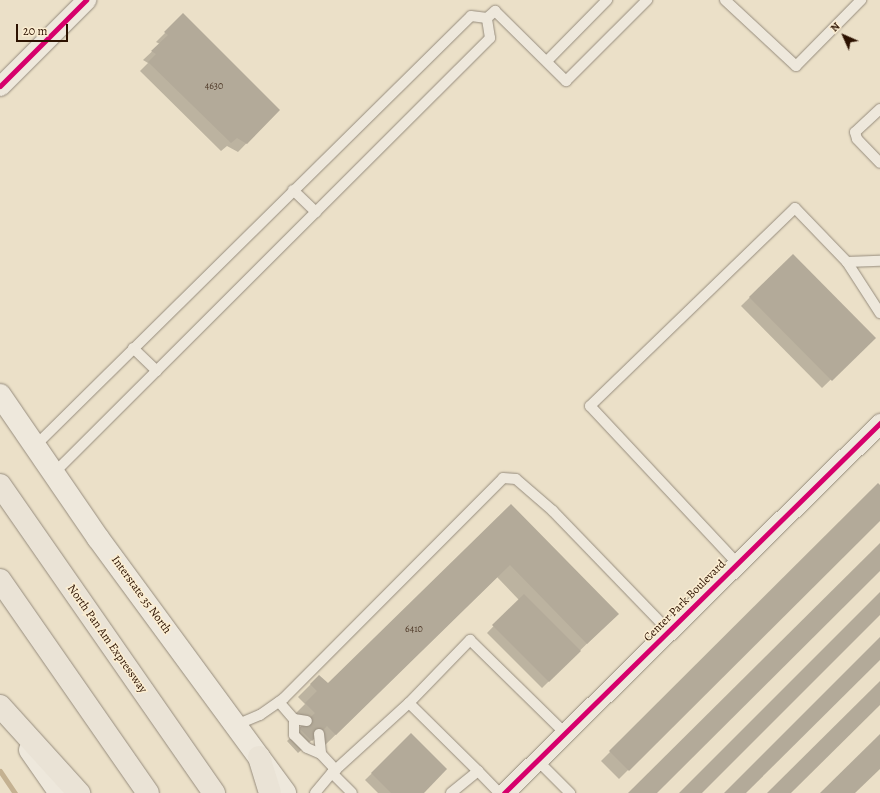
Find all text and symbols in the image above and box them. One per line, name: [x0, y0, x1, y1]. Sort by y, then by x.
scale bar: [18, 16, 70, 42]
north arrow: [824, 16, 864, 56]
text: N: [827, 19, 843, 35]
text: 20 m: [23, 23, 47, 39]
house number: 4630: [205, 80, 223, 92]
street label: Interstate 35 North: [108, 553, 174, 637]
street label: Center Park Boulevard: [641, 557, 729, 645]
street label: North Pan Am Expressway: [64, 582, 150, 696]
house number: 6410: [405, 623, 423, 635]

